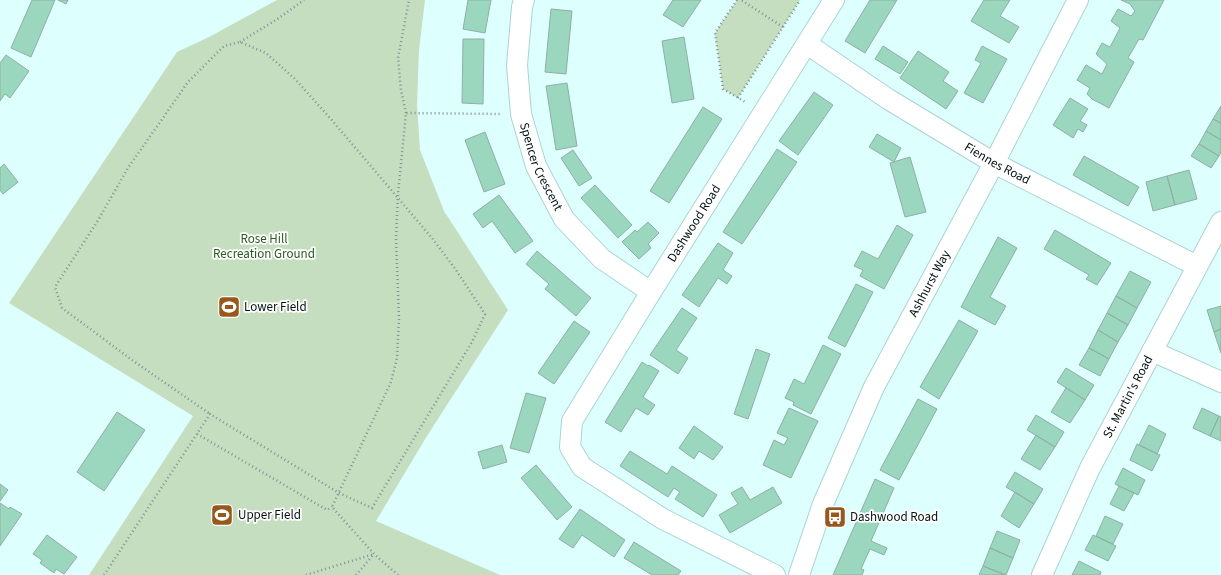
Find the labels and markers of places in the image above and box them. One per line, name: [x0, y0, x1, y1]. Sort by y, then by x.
sports icon: Lower Field: [216, 294, 242, 320]
place label: Lower Field: [244, 298, 307, 316]
sports icon: Upper Field: [209, 502, 235, 528]
bus stop icon: Dashwood Road: [822, 504, 848, 530]
place label: Upper Field: [238, 506, 301, 524]
place label: Dashwood Road: [850, 508, 938, 526]

